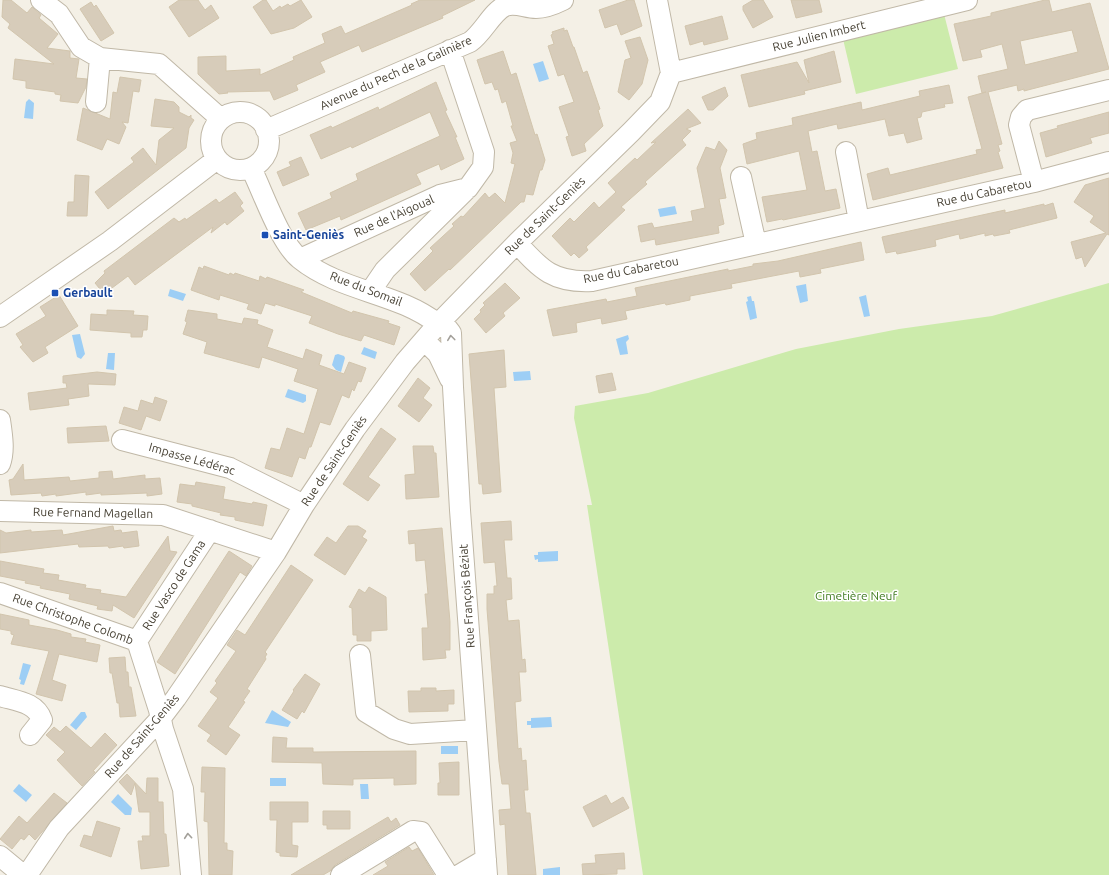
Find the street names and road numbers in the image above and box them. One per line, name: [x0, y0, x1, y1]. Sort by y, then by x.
street label: Rue Julien Imbert: [771, 18, 867, 53]
street label: Avenue du Pech de la Galinière: [318, 33, 474, 112]
street label: Rue de Saint-Geniès: [502, 174, 587, 257]
street label: Rue du Cabaretou: [935, 176, 1033, 209]
street label: Rue de l'Aigoual: [352, 192, 436, 239]
street label: Rue du Cabaretou: [582, 254, 680, 285]
street label: Rue du Somail: [328, 269, 404, 308]
street label: Rue de Saint-Geniès: [298, 413, 369, 508]
street label: Impasse Lédérac: [148, 440, 237, 477]
street label: Rue Fernand Magellan: [33, 505, 153, 520]
street label: Rue Vasco de Gama: [140, 537, 208, 632]
street label: Rue François Béziat: [456, 543, 477, 649]
street label: Rue Christophe Colomb: [11, 591, 135, 646]
street label: Rue de Saint-Geniès: [102, 691, 181, 780]

